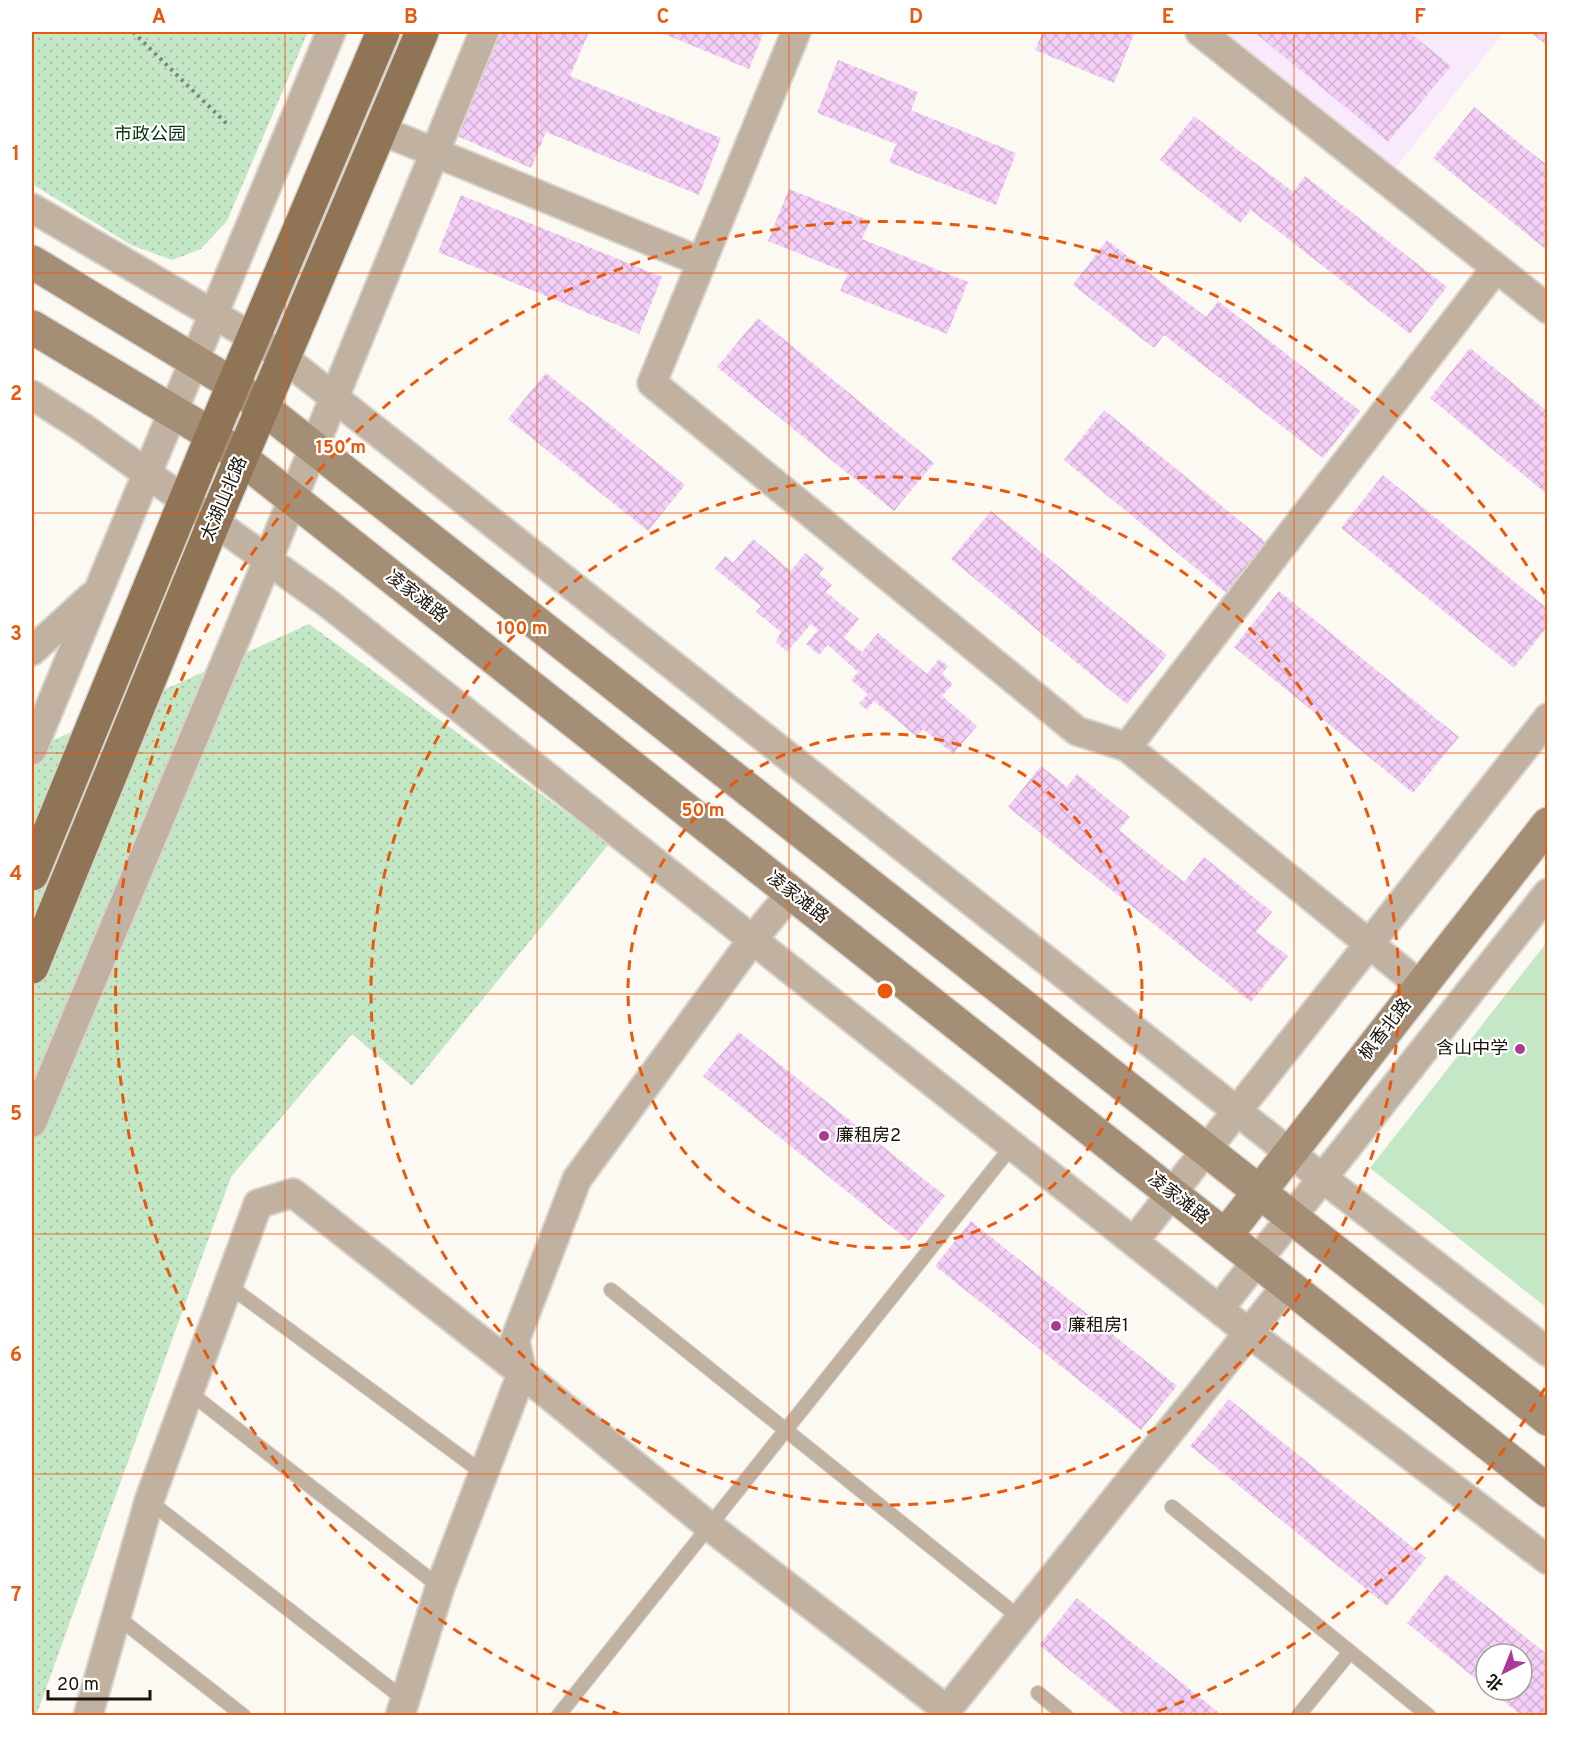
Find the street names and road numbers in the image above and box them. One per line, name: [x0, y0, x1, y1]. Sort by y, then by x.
street label: 太湖山北路: [197, 453, 253, 545]
street label: 凌家滩路: [381, 566, 451, 628]
street label: 凌家滩路: [762, 867, 832, 929]
street label: 枫香北路: [1355, 995, 1417, 1065]
street label: 凌家滩路: [1143, 1168, 1213, 1230]

